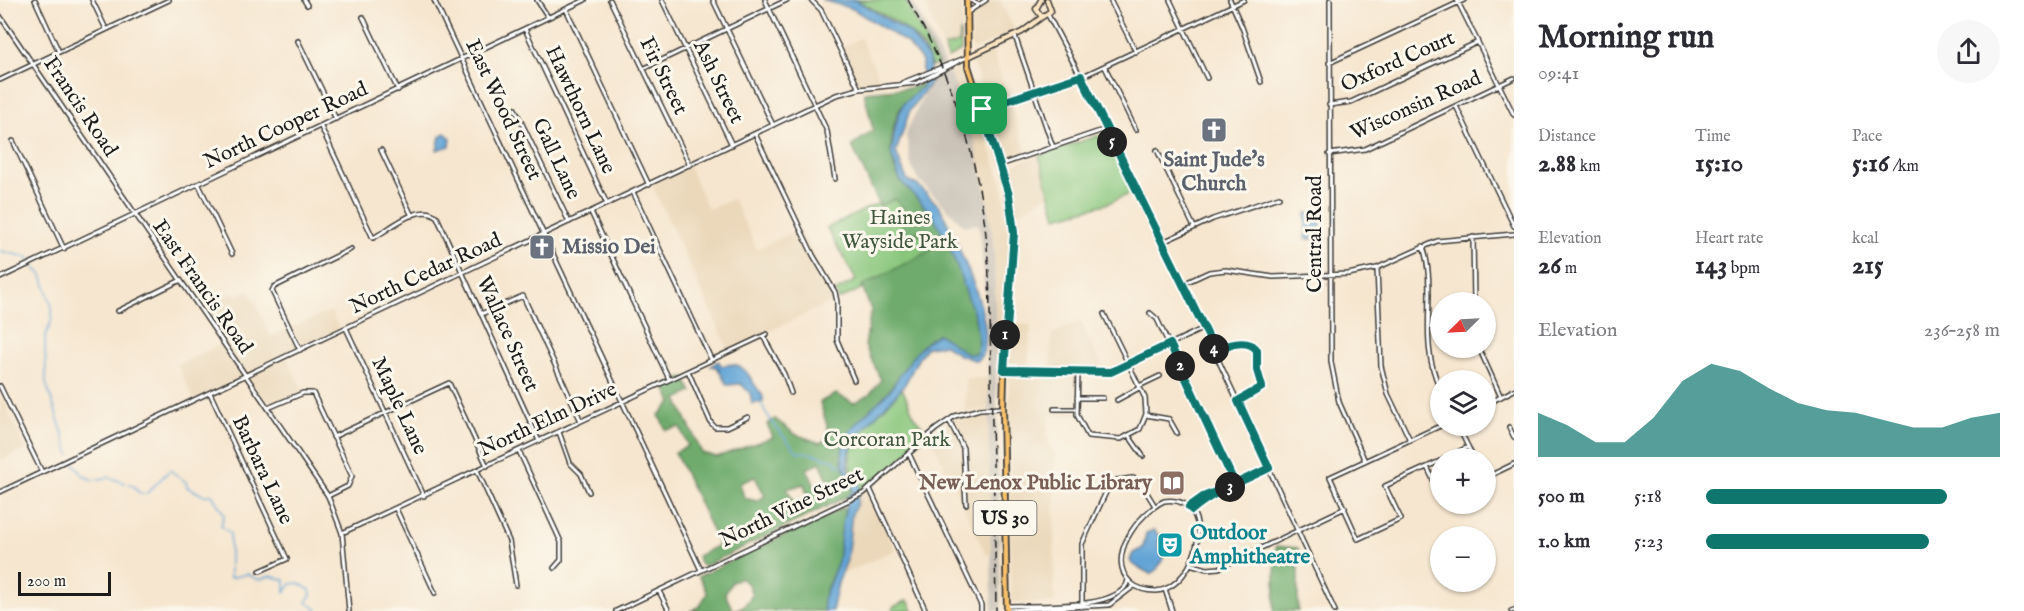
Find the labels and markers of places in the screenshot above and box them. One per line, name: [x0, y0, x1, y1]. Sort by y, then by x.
pin: [956, 83, 1007, 134]
church icon: Saint Jude's Church: [1199, 115, 1229, 145]
pin: 5: [1097, 127, 1127, 157]
place label: Saint Jude's Church: [1163, 147, 1265, 198]
church icon: Missio Dei: [527, 232, 557, 262]
place label: Missio Dei: [562, 234, 656, 261]
pin: 1: [990, 320, 1020, 350]
pin: 4: [1199, 334, 1229, 364]
pin: 2: [1165, 351, 1195, 381]
library icon: New Lenox Public Library: [1157, 468, 1187, 498]
place label: New Lenox Public Library: [918, 470, 1153, 497]
pin: 3: [1215, 472, 1245, 502]
place label: Outdoor Amphitheatre: [1189, 520, 1310, 571]
theatre icon: Outdoor Amphitheatre: [1155, 530, 1185, 560]

